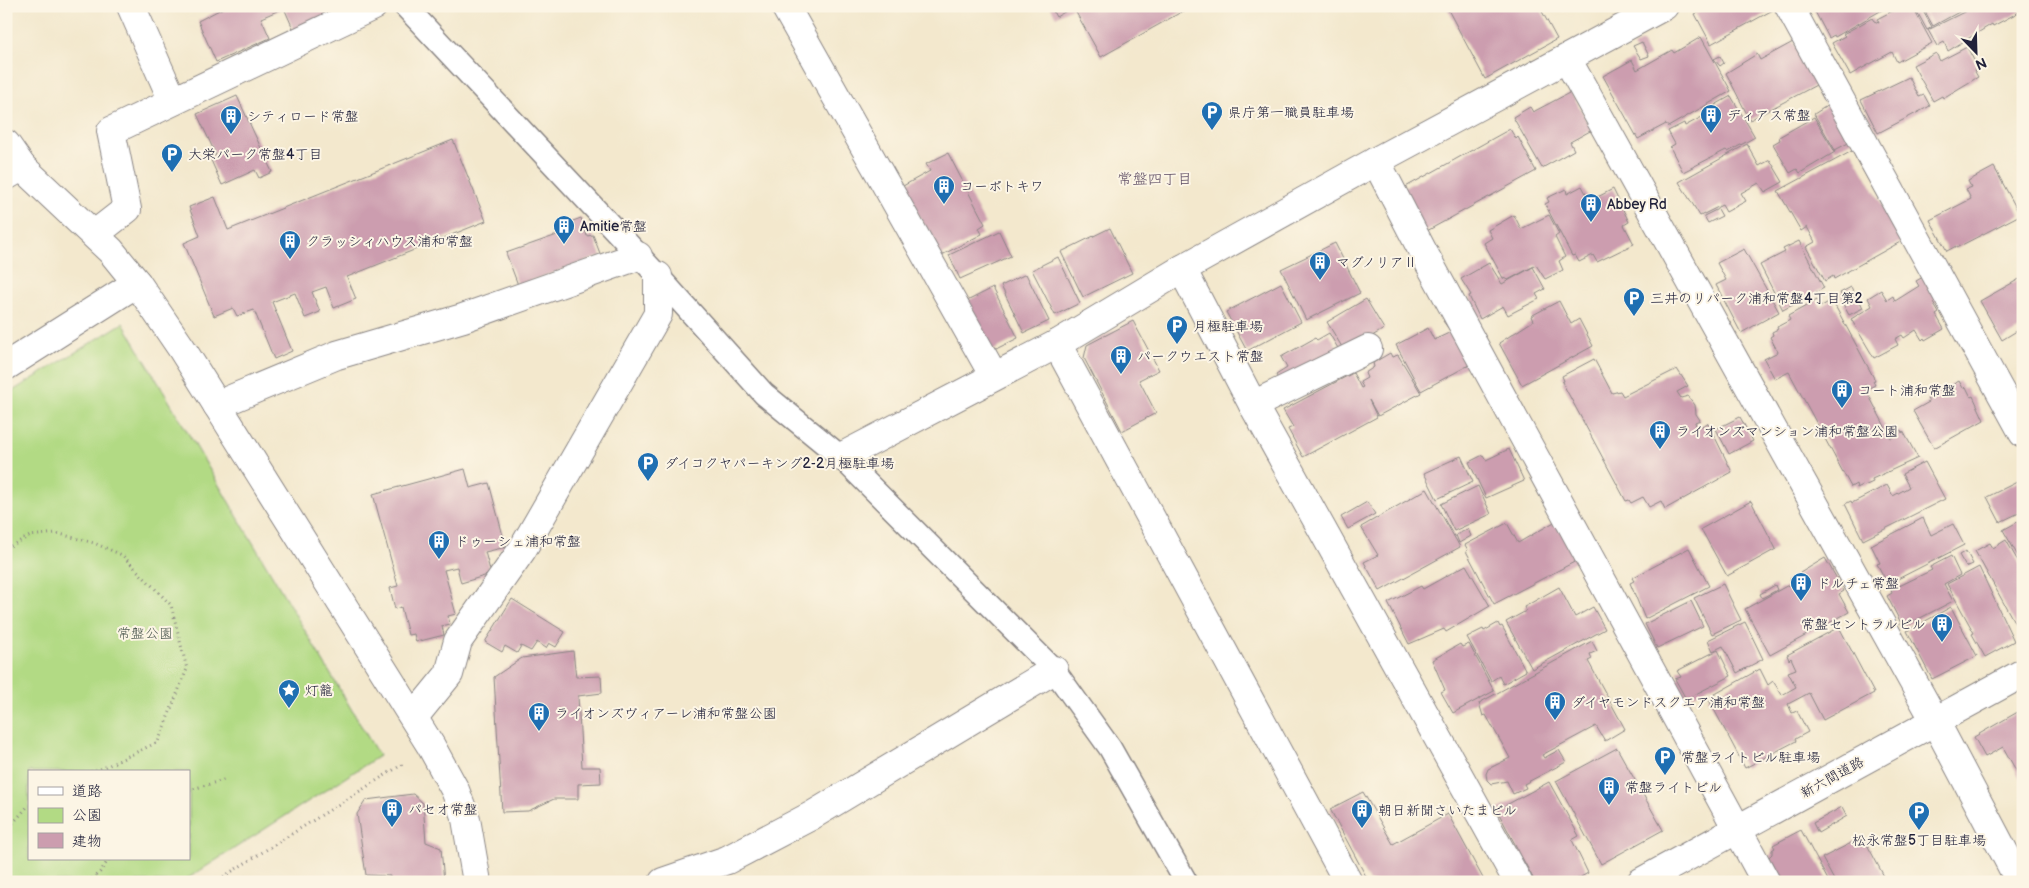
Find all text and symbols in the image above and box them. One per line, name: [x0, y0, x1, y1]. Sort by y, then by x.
north arrow: [1952, 28, 2002, 78]
text: N: [1973, 54, 1989, 73]
parking icon: 県庁第一職員駐車場: [1200, 100, 1224, 131]
building icon: ディアス常盤: [1699, 103, 1723, 134]
building icon: シティロード常盤: [219, 104, 243, 135]
place label: 県庁第一職員駐車場: [1228, 104, 1354, 121]
place label: ディアス常盤: [1727, 107, 1811, 124]
place label: シティロード常盤: [247, 108, 359, 125]
parking icon: 大栄パーク常盤4丁目: [160, 142, 184, 173]
place label: 大栄パーク常盤4丁目: [188, 146, 323, 163]
district label: 常盤四丁目: [1117, 170, 1193, 189]
building icon: コーポトキワ: [932, 174, 956, 205]
place label: コーポトキワ: [960, 178, 1044, 195]
building icon: Abbey Rd: [1579, 192, 1603, 223]
place label: Abbey Rd: [1607, 196, 1667, 213]
building icon: Amitie常盤: [552, 214, 576, 245]
place label: Amitie常盤: [580, 218, 647, 235]
building icon: クラッシィハウス浦和常盤: [278, 229, 302, 260]
place label: クラッシィハウス浦和常盤: [306, 233, 473, 250]
building icon: マグノリアⅡ: [1308, 250, 1332, 281]
place label: マグノリアⅡ: [1336, 254, 1417, 271]
parking icon: 三井のリパーク浦和常盤4丁目第2: [1622, 286, 1646, 317]
place label: 三井のリパーク浦和常盤4丁目第2: [1650, 290, 1864, 307]
parking icon: 月極駐車場: [1165, 314, 1189, 345]
place label: 月極駐車場: [1193, 318, 1263, 335]
building icon: パークウエスト常盤: [1109, 344, 1133, 375]
place label: パークウエスト常盤: [1137, 348, 1264, 365]
building icon: コート浦和常盤: [1830, 378, 1854, 409]
place label: コート浦和常盤: [1858, 382, 1956, 399]
building icon: ライオンズマンション浦和常盤公園: [1648, 419, 1672, 450]
place label: ライオンズマンション浦和常盤公園: [1676, 423, 1898, 440]
parking icon: ダイコクヤパーキング2-2月極駐車場: [636, 451, 660, 482]
place label: ダイコクヤパーキング2-2月極駐車場: [664, 455, 894, 472]
building icon: ドゥーシェ浦和常盤: [427, 529, 451, 560]
place label: ドゥーシェ浦和常盤: [455, 533, 581, 550]
building icon: ドルチェ常盤: [1789, 571, 1813, 602]
place label: ドルチェ常盤: [1817, 575, 1900, 592]
building icon: 常盤セントラルビル: [1930, 612, 1954, 643]
place label: 常盤セントラルビル: [1801, 616, 1926, 633]
park label: 常盤公園: [117, 625, 173, 642]
place icon: 灯籠: [277, 678, 301, 709]
place label: 灯籠: [305, 682, 333, 699]
building icon: ダイヤモンドスクエア浦和常盤: [1543, 690, 1567, 721]
place label: ダイヤモンドスクエア浦和常盤: [1571, 694, 1766, 711]
building icon: ライオンズヴィアーレ浦和常盤公園: [527, 701, 551, 732]
place label: ライオンズヴィアーレ浦和常盤公園: [555, 705, 777, 722]
parking icon: 常盤ライトビル駐車場: [1653, 745, 1677, 776]
place label: 常盤ライトビル駐車場: [1681, 749, 1820, 766]
street label: 新六間道路: [1798, 753, 1867, 802]
legend: [28, 770, 190, 860]
building icon: 常盤ライトビル: [1597, 775, 1621, 806]
place label: 常盤ライトビル: [1625, 779, 1722, 796]
text: 道路: [72, 782, 102, 801]
building icon: パセオ常盤: [380, 797, 404, 828]
building icon: 朝日新聞さいたまビル: [1350, 798, 1374, 829]
parking icon: 松永常盤5丁目駐車場: [1907, 800, 1931, 831]
place label: パセオ常盤: [408, 801, 478, 818]
place label: 朝日新聞さいたまビル: [1378, 802, 1517, 819]
text: 公園: [72, 806, 102, 825]
text: 建物: [72, 832, 102, 851]
place label: 松永常盤5丁目駐車場: [1852, 832, 1986, 849]

